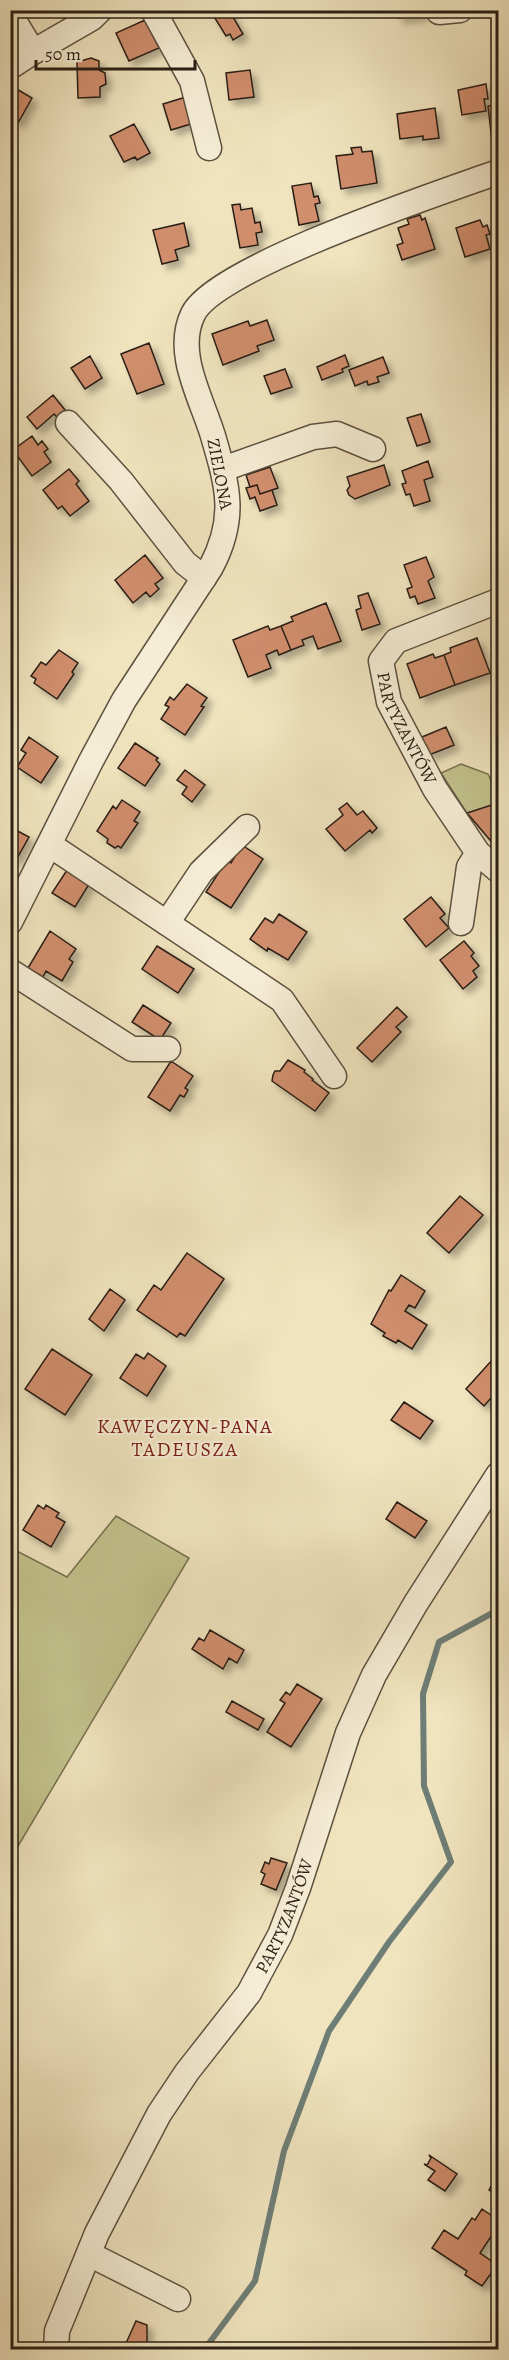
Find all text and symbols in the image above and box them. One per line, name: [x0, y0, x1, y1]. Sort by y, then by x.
scale bar: [36, 33, 195, 71]
text: 50 m: [45, 42, 81, 66]
street label: ZIELONA: [201, 436, 239, 512]
street label: PARTYZANTÓW: [371, 670, 443, 789]
district label: KAWĘCZYN-PANA TADEUSZA: [97, 1413, 273, 1463]
street label: PARTYZANTÓW: [250, 1856, 319, 1978]

